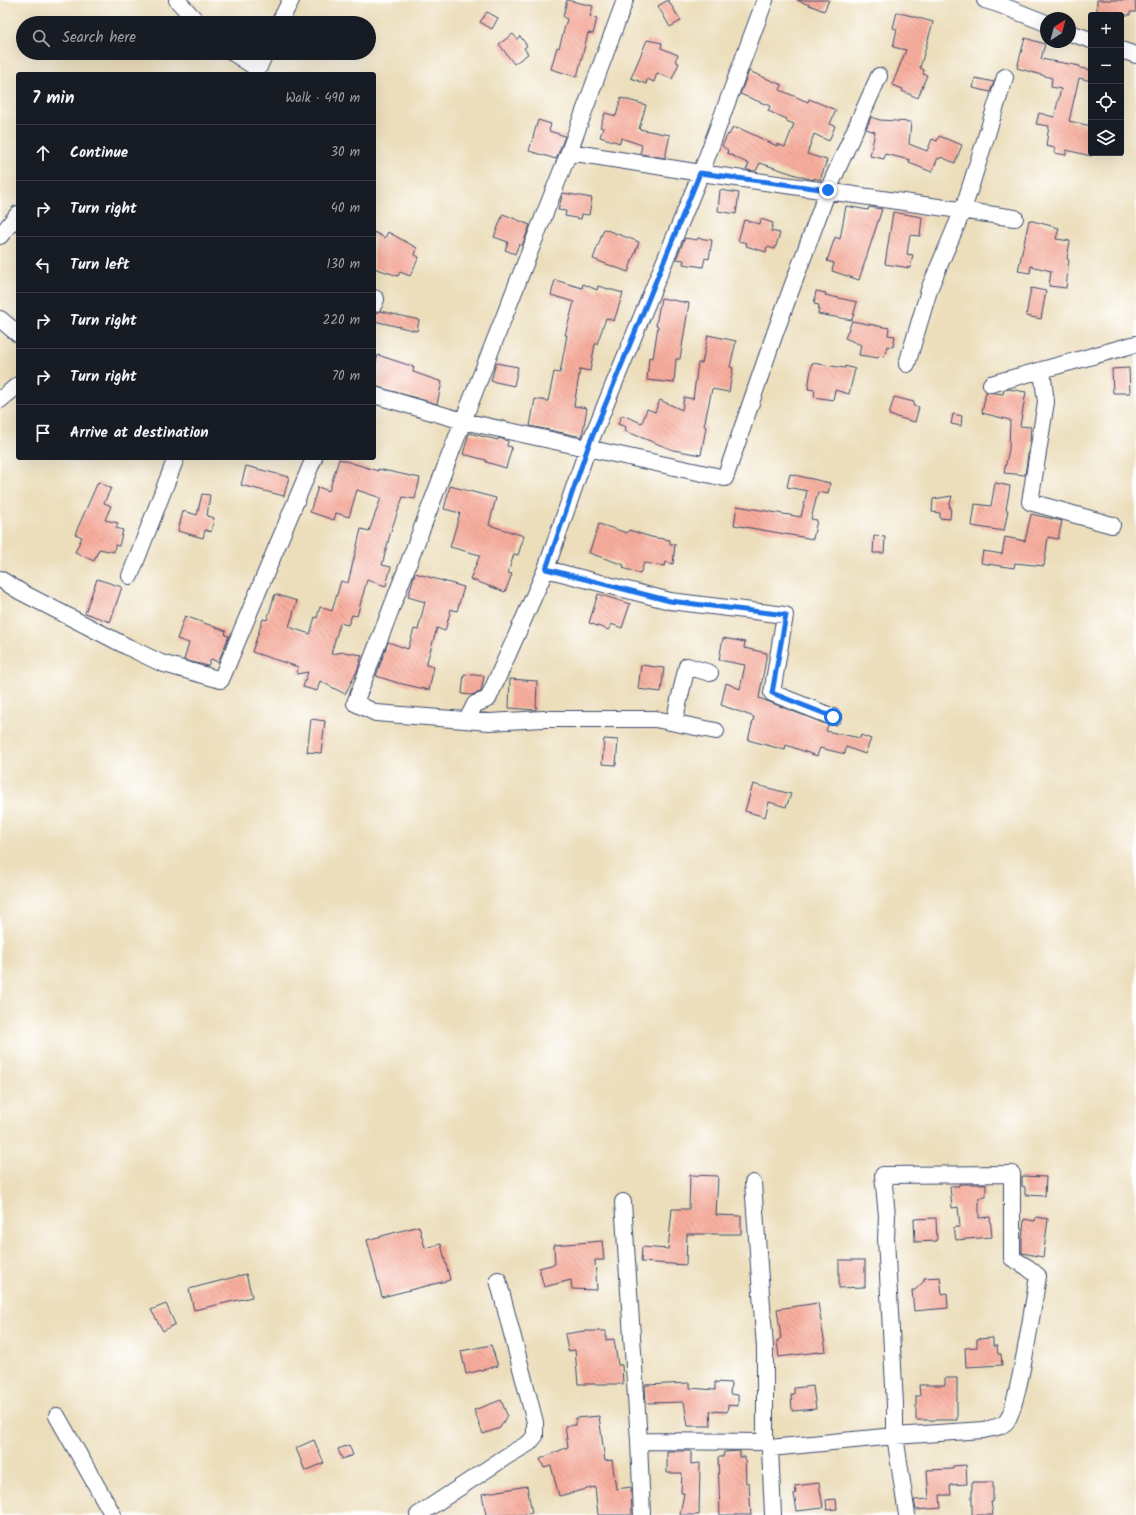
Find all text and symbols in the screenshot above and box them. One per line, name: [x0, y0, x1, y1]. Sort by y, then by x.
north arrow: [1040, 12, 1076, 48]
map controls: [1088, 12, 1124, 156]
button: +: [1088, 12, 1124, 48]
search box: [16, 16, 376, 60]
text: Search here: [62, 26, 136, 50]
icon: search: [30, 27, 52, 49]
button: −: [1088, 48, 1124, 84]
button: locate: [1088, 84, 1124, 120]
text: 7 min: [32, 85, 74, 112]
text: Walk · 490 m: [285, 88, 360, 109]
button: layers: [1088, 120, 1124, 156]
text: Continue: [70, 141, 128, 165]
icon: ahead: [32, 142, 54, 164]
text: 30 m: [331, 142, 360, 163]
route end: [819, 181, 837, 199]
text: Turn right: [70, 197, 137, 221]
icon: right: [32, 198, 54, 220]
text: 40 m: [331, 198, 360, 219]
text: Turn left: [70, 253, 130, 277]
icon: left: [32, 254, 54, 276]
text: 130 m: [326, 254, 360, 275]
text: Turn right: [70, 309, 137, 333]
icon: right: [32, 310, 54, 332]
text: 220 m: [323, 310, 360, 331]
text: Turn right: [70, 365, 137, 389]
icon: right: [32, 366, 54, 388]
text: 70 m: [332, 366, 360, 387]
text: Arrive at destination: [70, 421, 209, 445]
icon: arrive: [32, 422, 54, 444]
route start: [824, 708, 842, 726]

